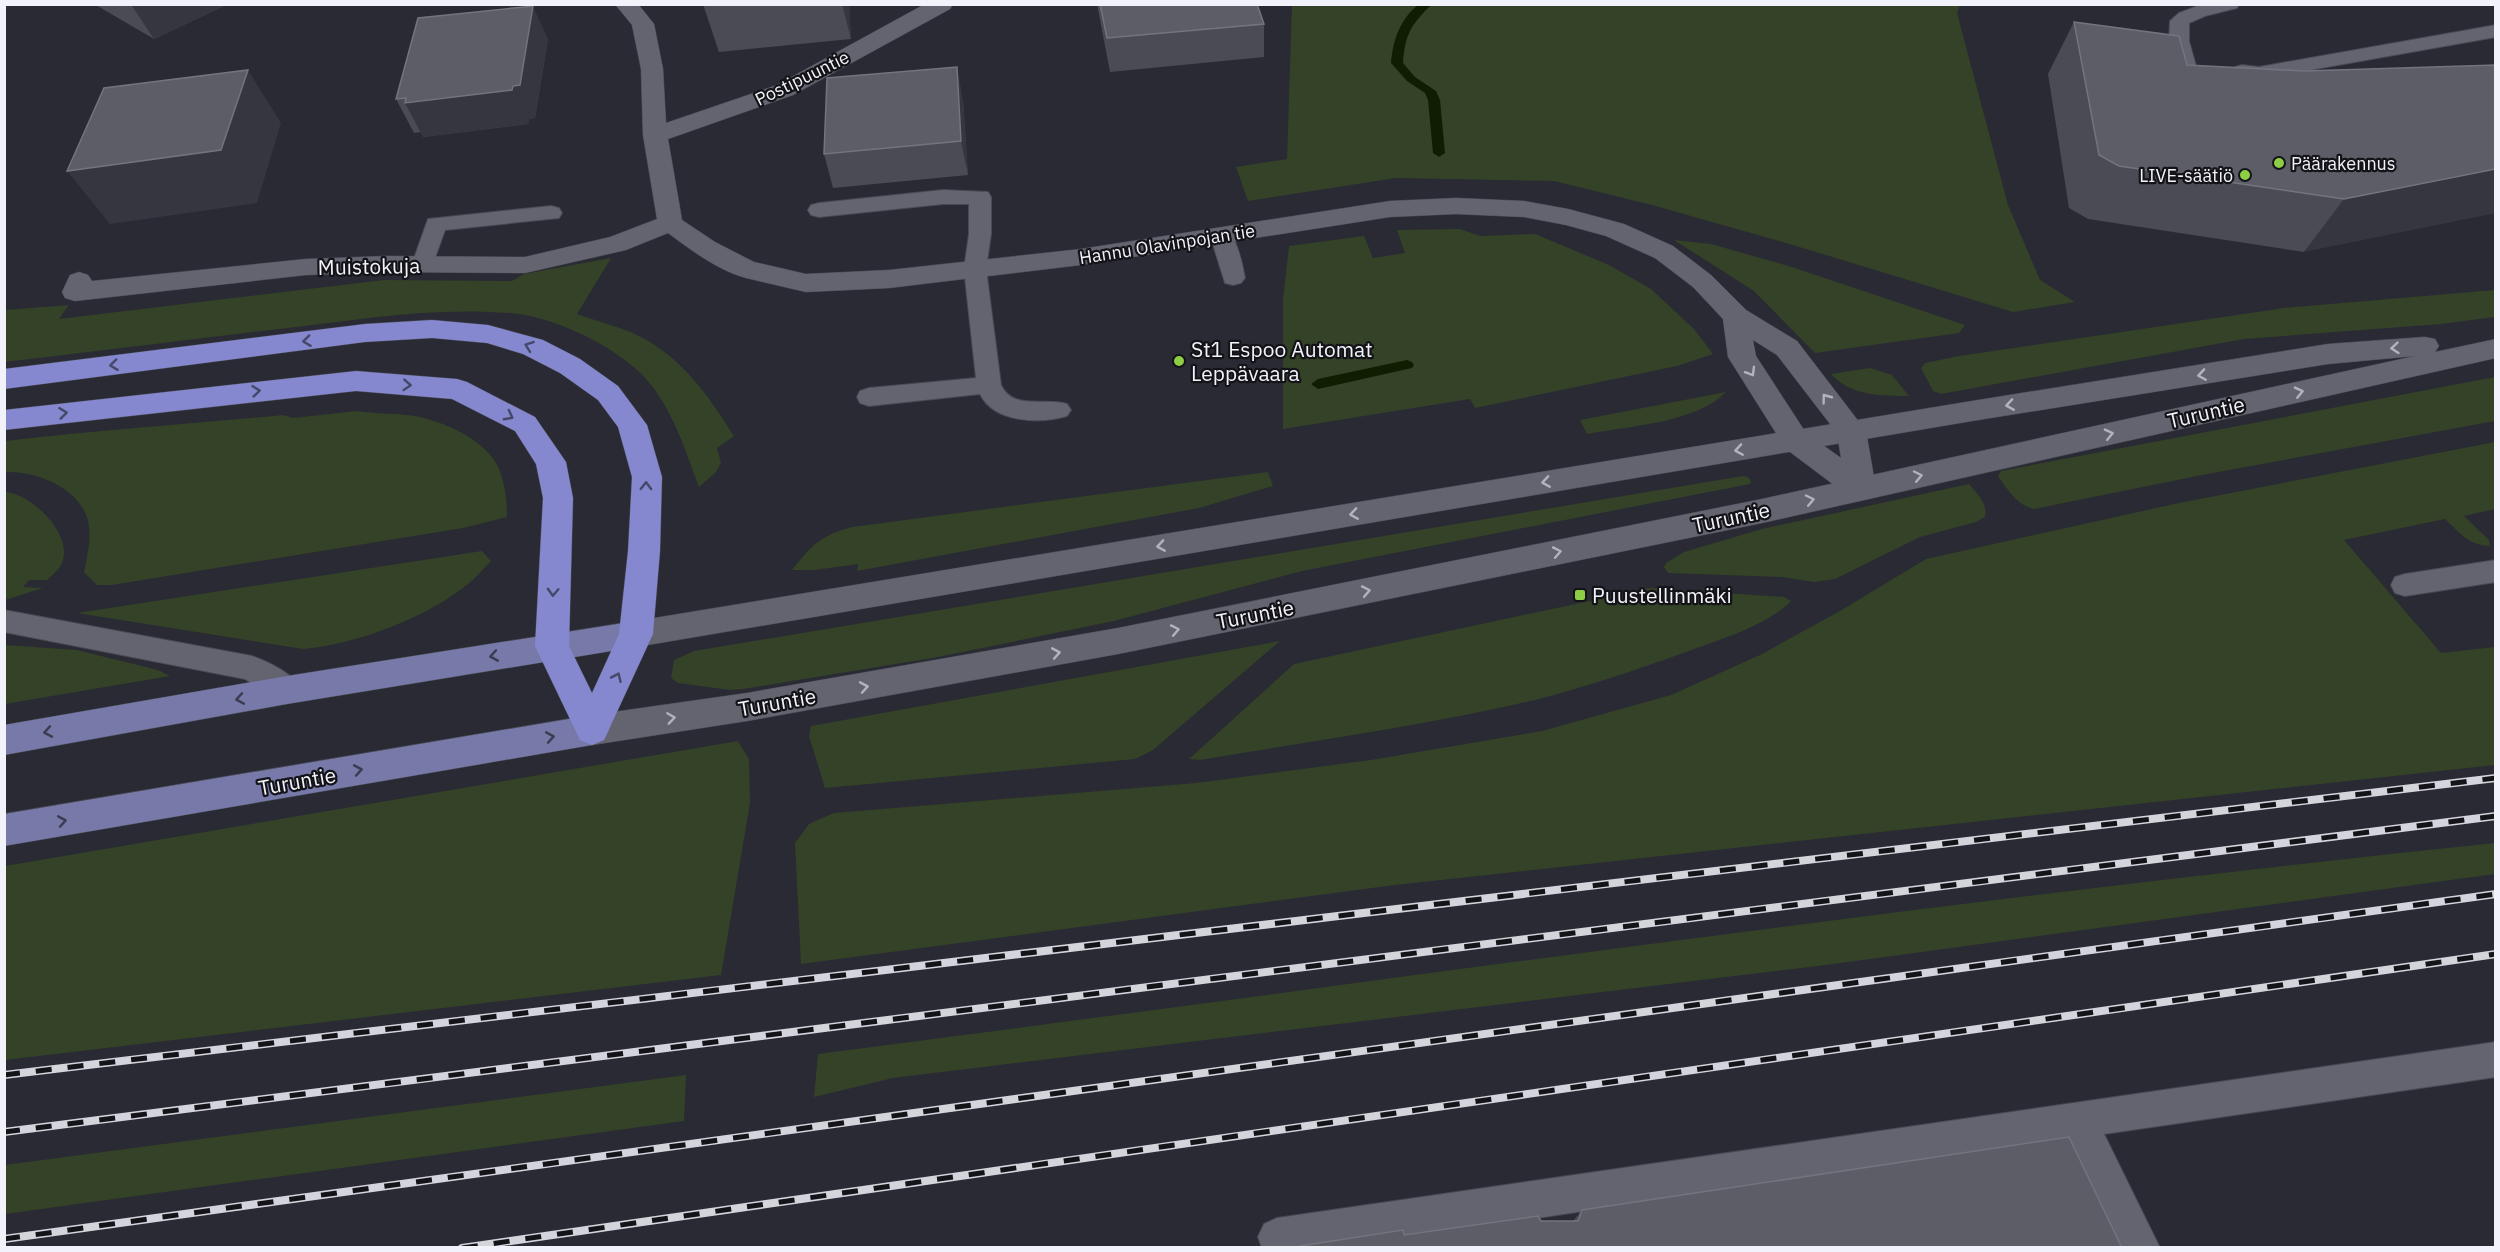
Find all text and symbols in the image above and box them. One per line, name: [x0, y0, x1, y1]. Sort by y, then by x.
street label: Postipuuntie: [751, 45, 853, 111]
place label: Päärakennus: [2291, 152, 2396, 175]
marker: Päärakennus: [2272, 156, 2286, 170]
place label: LIVE-säätiö: [2139, 164, 2233, 187]
marker: LIVE-säätiö: [2238, 168, 2252, 182]
street label: Hannu Olavinpojan tie: [1077, 219, 1257, 269]
street label: Muistokuja: [317, 251, 421, 281]
one-way arrow: [302, 334, 312, 346]
place label: St1 Espoo Automat Leppävaara: [1191, 335, 1373, 387]
one-way arrow: [525, 341, 535, 354]
one-way arrow: [2391, 342, 2400, 355]
marker: St1 Espoo Automat Leppävaara: [1172, 354, 1186, 368]
one-way arrow: [109, 358, 118, 371]
one-way arrow: [1743, 366, 1755, 376]
one-way arrow: [2198, 368, 2207, 380]
one-way arrow: [402, 378, 411, 391]
one-way arrow: [252, 385, 261, 398]
one-way arrow: [2294, 386, 2304, 399]
street label: Turuntie: [2165, 390, 2247, 434]
one-way arrow: [1822, 393, 1833, 404]
one-way arrow: [2005, 399, 2014, 411]
one-way arrow: [58, 408, 67, 420]
one-way arrow: [503, 409, 513, 420]
one-way arrow: [2103, 428, 2113, 441]
one-way arrow: [1734, 443, 1744, 456]
one-way arrow: [1913, 471, 1923, 484]
one-way arrow: [1542, 475, 1552, 488]
one-way arrow: [640, 482, 652, 491]
one-way arrow: [1805, 494, 1815, 507]
street label: Turuntie: [1690, 495, 1772, 539]
one-way arrow: [1349, 507, 1359, 520]
one-way arrow: [1157, 539, 1166, 551]
one-way arrow: [1552, 546, 1562, 559]
place label: Puustellinmäki: [1592, 581, 1732, 609]
one-way arrow: [1361, 585, 1371, 598]
one-way arrow: [547, 588, 560, 597]
marker: Puustellinmäki: [1573, 588, 1587, 602]
street label: Turuntie: [1214, 593, 1296, 635]
one-way arrow: [1170, 624, 1180, 637]
one-way arrow: [1051, 647, 1060, 659]
one-way arrow: [490, 649, 499, 661]
one-way arrow: [609, 672, 621, 683]
street label: Turuntie: [736, 681, 818, 723]
one-way arrow: [859, 681, 868, 693]
one-way arrow: [235, 692, 245, 704]
one-way arrow: [667, 713, 676, 725]
one-way arrow: [43, 726, 53, 738]
one-way arrow: [545, 731, 555, 744]
street label: Turuntie: [256, 760, 338, 802]
one-way arrow: [353, 764, 363, 777]
one-way arrow: [58, 815, 67, 827]

